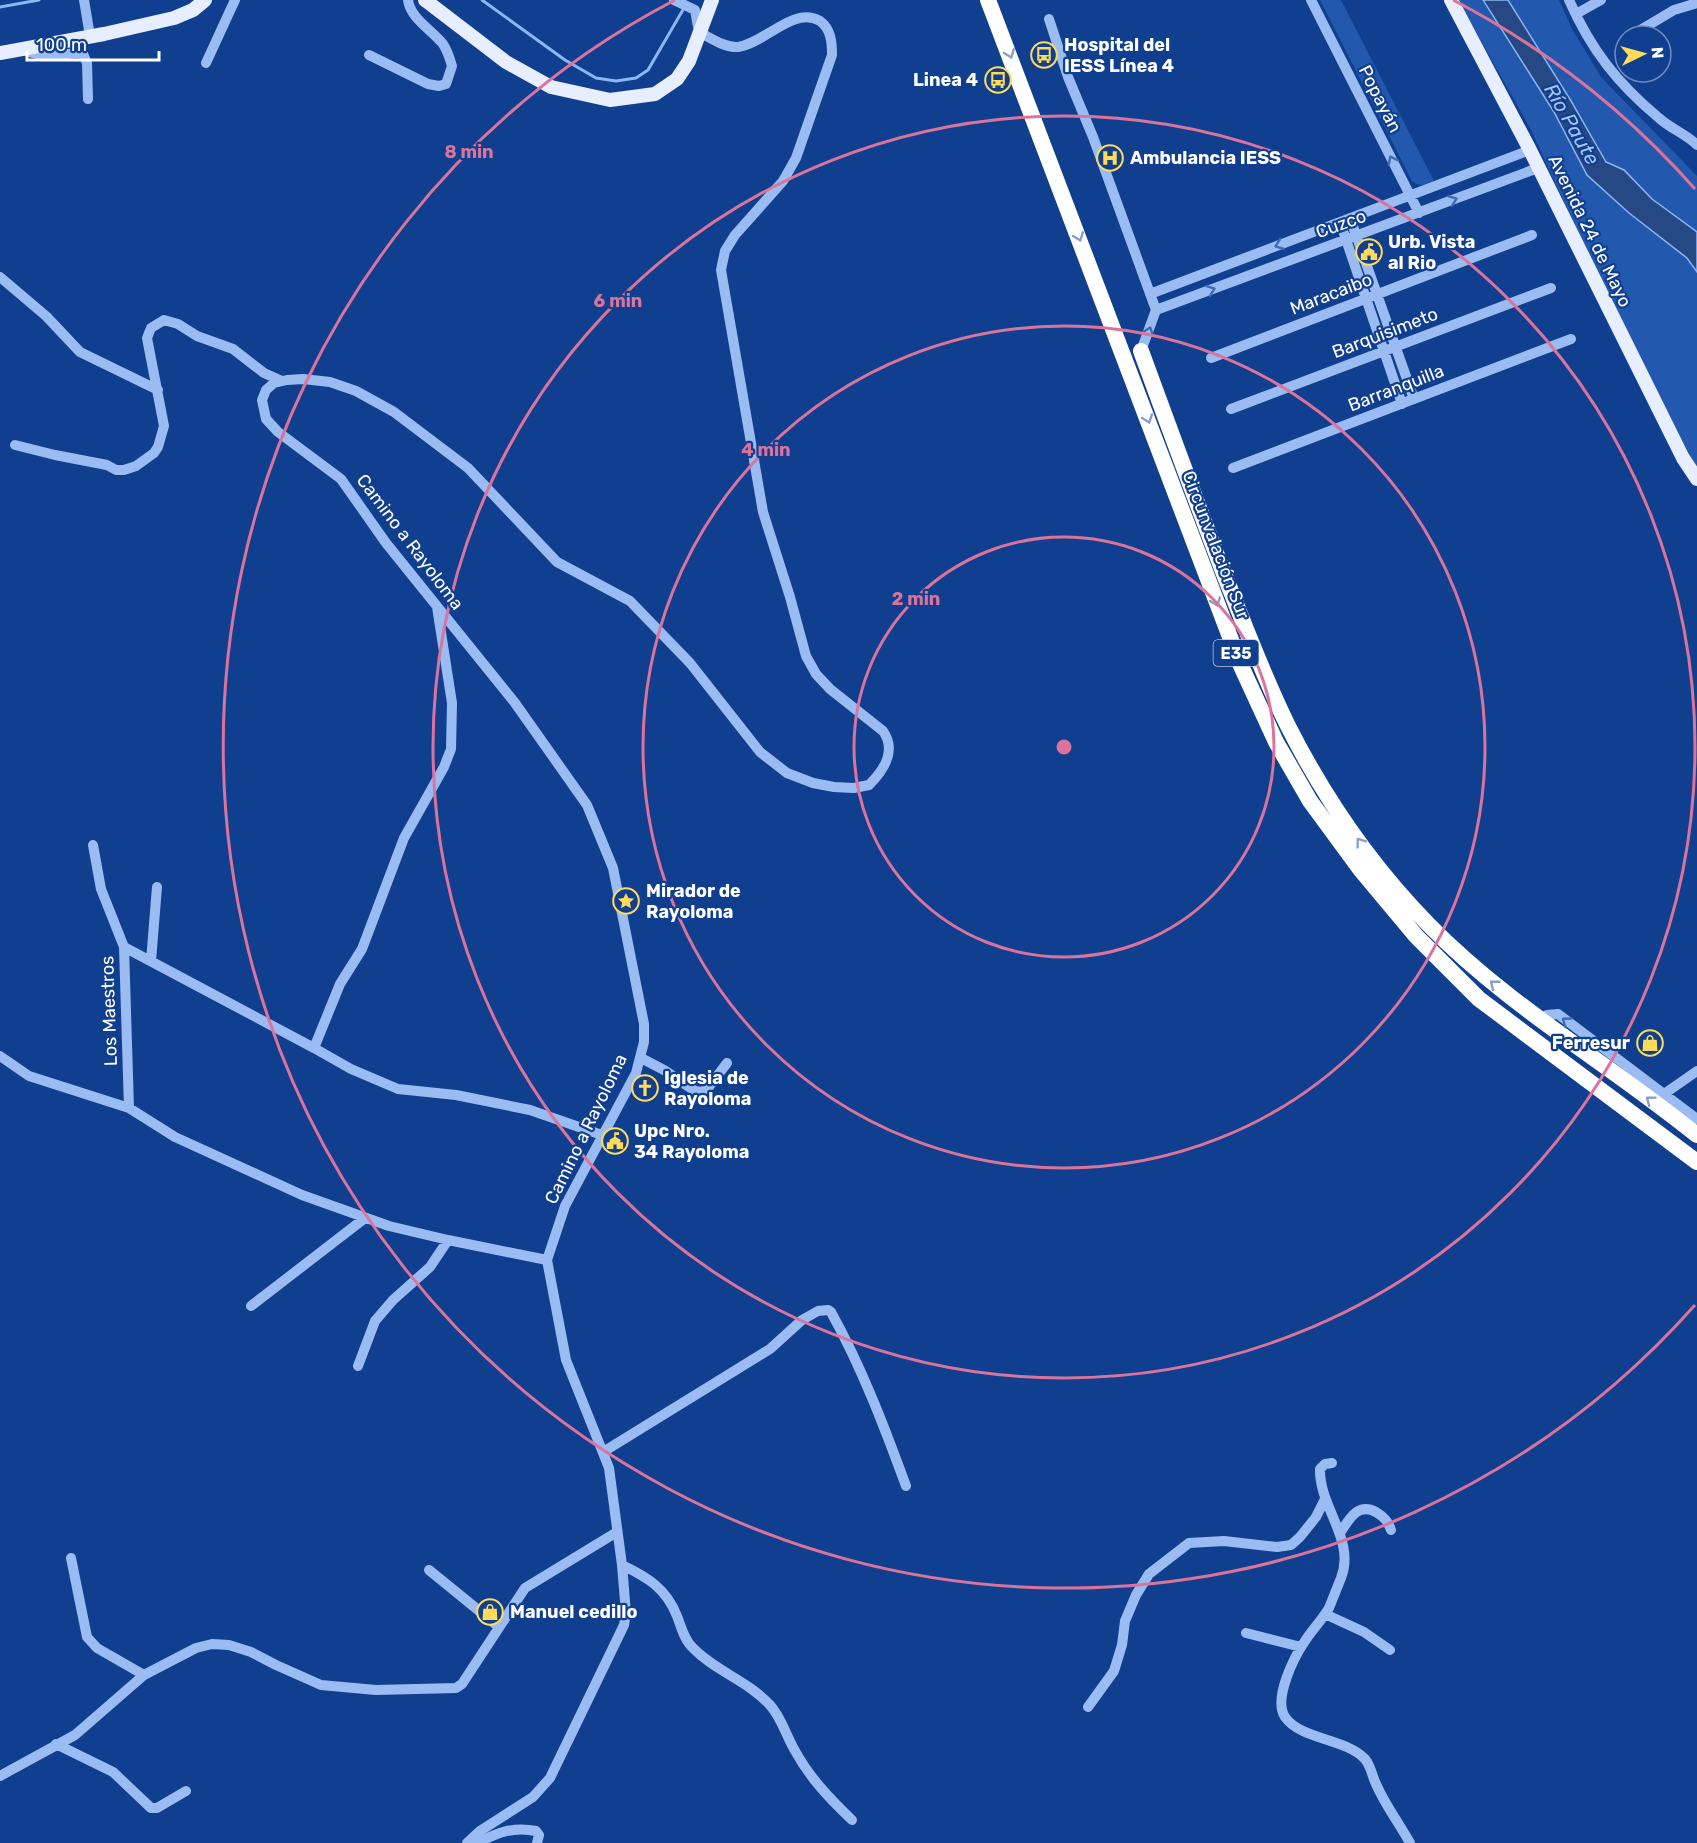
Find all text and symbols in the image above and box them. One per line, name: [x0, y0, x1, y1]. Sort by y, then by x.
scale bar: [27, 24, 159, 62]
north arrow: [1613, 24, 1673, 84]
text: 100 m: [36, 34, 87, 56]
place label: Hospital del IESS Línea 4: [1064, 34, 1174, 77]
bus stop icon: Hospital del IESS Línea 4: [1029, 40, 1059, 70]
text: N: [1647, 46, 1667, 59]
one-way arrow: [1003, 48, 1015, 59]
street label: Popayán: [1354, 62, 1406, 136]
bus stop icon: Linea 4: [983, 65, 1013, 95]
place label: Linea 4: [913, 69, 978, 91]
water label: Río Paute: [1539, 79, 1605, 169]
text: 8 min: [444, 141, 494, 163]
hospital icon: Ambulancia IESS: [1095, 143, 1125, 173]
place label: Ambulancia IESS: [1130, 147, 1281, 169]
street label: Avenida 24 de Mayo: [1544, 151, 1636, 311]
one-way arrow: [1388, 156, 1400, 167]
one-way arrow: [1446, 195, 1457, 207]
street label: Cuzco: [1313, 205, 1369, 243]
one-way arrow: [1072, 231, 1084, 242]
place label: Urb. Vista al Rio: [1388, 231, 1475, 274]
public building icon: Urb. Vista al Rio: [1354, 237, 1384, 267]
one-way arrow: [1274, 238, 1285, 250]
street label: Maracaibo: [1287, 268, 1375, 320]
one-way arrow: [1205, 284, 1216, 297]
text: 6 min: [594, 290, 642, 312]
street label: Barquisimeto: [1329, 303, 1441, 363]
one-way arrow: [1141, 326, 1154, 337]
street label: Barranquilla: [1345, 360, 1447, 416]
one-way arrow: [1141, 413, 1153, 424]
text: 4 min: [741, 439, 791, 461]
street label: Circunvalación Sur: [1178, 468, 1254, 622]
street label: Camino a Rayoloma: [352, 470, 468, 614]
text: 2 min: [892, 588, 940, 610]
one-way arrow: [1209, 596, 1221, 607]
road number: E35: [1214, 640, 1258, 666]
centre of rings: [1054, 737, 1074, 757]
one-way arrow: [1356, 838, 1367, 849]
place label: Mirador de Rayoloma: [646, 880, 741, 923]
place icon: Mirador de Rayoloma: [611, 886, 641, 916]
street label: Los Maestros: [96, 955, 122, 1067]
one-way arrow: [1490, 980, 1501, 991]
one-way arrow: [1562, 1017, 1573, 1028]
shop icon: Ferresur: [1635, 1028, 1665, 1058]
place label: Ferresur: [1552, 1032, 1630, 1054]
street label: Camino a Rayoloma: [540, 1050, 632, 1208]
place label: Iglesia de Rayoloma: [664, 1067, 751, 1110]
church icon: Iglesia de Rayoloma: [630, 1073, 660, 1103]
one-way arrow: [1646, 1096, 1657, 1107]
place label: Upc Nro. 34 Rayoloma: [634, 1120, 749, 1163]
public building icon: Upc Nro. 34 Rayoloma: [600, 1126, 630, 1156]
shop icon: Manuel cedillo: [475, 1597, 505, 1627]
place label: Manuel cedillo: [510, 1601, 637, 1623]

